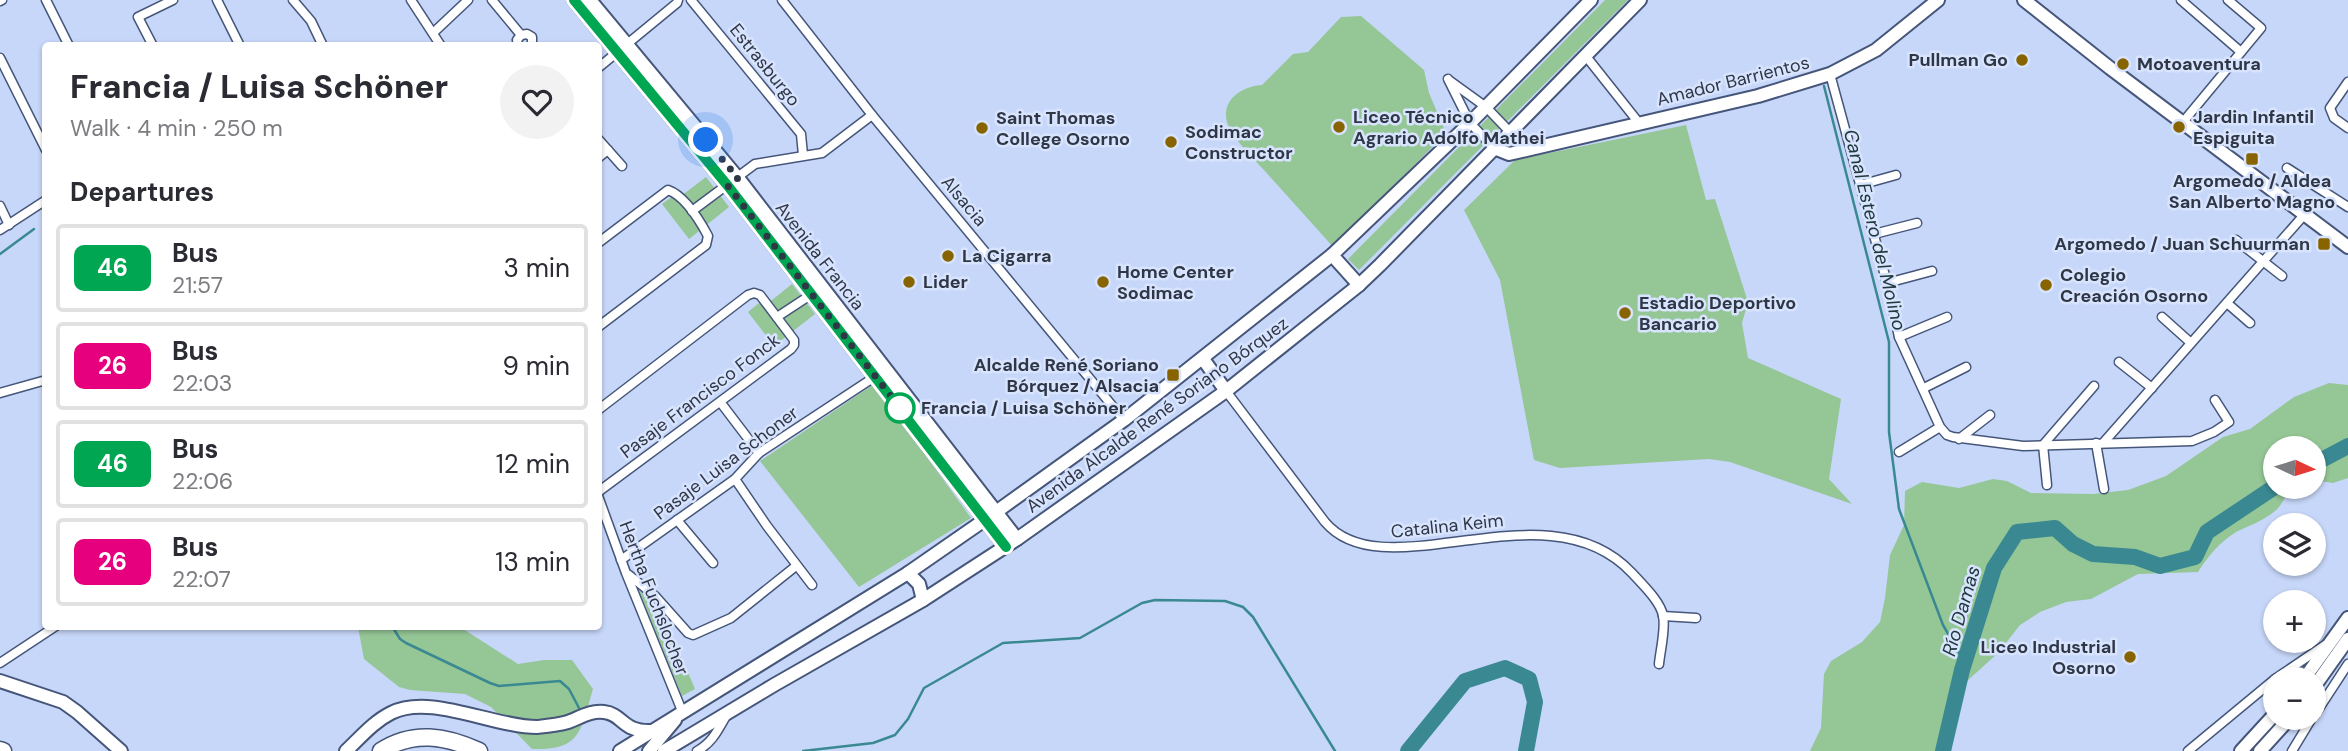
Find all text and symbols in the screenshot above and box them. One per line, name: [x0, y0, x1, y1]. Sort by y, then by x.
street label: Estrasburgo: [724, 19, 806, 111]
place label: Pullman Go: [1908, 48, 2008, 72]
street label: Amador Barrientos: [1654, 50, 1812, 112]
marker: Pullman Go: [2014, 52, 2030, 68]
place label: Motoaventura: [2137, 52, 2261, 76]
marker: Motoaventura: [2115, 56, 2131, 72]
text: Francia / Luisa Schöner: [70, 65, 448, 108]
button: heart: [500, 65, 574, 139]
place label: Liceo Técnico Agrario Adolfo Mathei: [1353, 105, 1544, 150]
place label: Jardin Infantil Espiguita: [2193, 105, 2314, 150]
place label: Saint Thomas College Osorno: [996, 106, 1130, 151]
text: Walk · 4 min · 250 m: [70, 113, 283, 143]
marker: Liceo Técnico Agrario Adolfo Mathei: [1331, 119, 1347, 135]
marker: Jardin Infantil Espiguita: [2171, 119, 2187, 135]
marker: Saint Thomas College Osorno: [974, 120, 990, 136]
place label: Sodimac Constructor: [1185, 120, 1293, 165]
your location: [688, 122, 723, 157]
water label: Canal Estero del Molino: [1838, 127, 1912, 333]
marker: Sodimac Constructor: [1163, 134, 1179, 150]
marker: Argomedo / Aldea San Alberto Magno: [2244, 151, 2260, 167]
place label: Argomedo / Aldea San Alberto Magno: [2169, 169, 2335, 214]
street label: Alsacia: [936, 171, 992, 231]
text: Departures: [70, 175, 214, 209]
street label: Avenida Francia: [770, 197, 870, 315]
place label: Argomedo / Juan Schuurman: [2054, 232, 2310, 256]
text: Bus: [172, 236, 218, 270]
marker: Argomedo / Juan Schuurman: [2316, 236, 2332, 252]
place label: La Cigarra: [962, 244, 1052, 268]
marker: La Cigarra: [940, 248, 956, 264]
text: 3 min: [503, 251, 570, 285]
text: 46: [97, 252, 128, 283]
place label: Home Center Sodimac: [1117, 260, 1234, 305]
place label: Colegio Creación Osorno: [2060, 263, 2208, 308]
text: 21:57: [172, 270, 223, 300]
place label: Lider: [923, 270, 968, 294]
marker: Lider: [901, 274, 917, 290]
marker: Home Center Sodimac: [1095, 274, 1111, 290]
marker: Colegio Creación Osorno: [2038, 277, 2054, 293]
place label: Estadio Deportivo Bancario: [1639, 291, 1796, 336]
marker: Estadio Deportivo Bancario: [1617, 305, 1633, 321]
street label: Avenida Alcalde René Soriano Bórquez: [1021, 312, 1293, 518]
street label: Pasaje Francisco Fonck: [616, 328, 784, 464]
text: Bus: [172, 334, 218, 368]
text: 9 min: [502, 349, 570, 383]
text: 26: [98, 350, 127, 381]
place label: Alcalde René Soriano Bórquez / Alsacia: [974, 353, 1159, 398]
marker: Alcalde René Soriano Bórquez / Alsacia: [1165, 367, 1181, 383]
text: 22:03: [172, 368, 232, 398]
marker: Francia / Luisa Schöner: [885, 393, 915, 423]
place label: Francia / Luisa Schöner: [921, 396, 1126, 420]
street label: Pasaje Luisa Schoner: [649, 401, 803, 525]
text: Bus: [172, 432, 218, 466]
north arrow: [2263, 436, 2326, 499]
map controls: [2263, 436, 2326, 730]
text: 12 min: [496, 447, 570, 481]
text: 46: [97, 448, 128, 479]
text: 22:06: [172, 466, 233, 496]
street label: Catalina Keim: [1390, 508, 1504, 544]
button: layers: [2263, 513, 2326, 576]
street label: Hertha Fuchslocher: [614, 518, 695, 679]
text: Bus: [172, 530, 218, 564]
text: 13 min: [495, 545, 570, 579]
text: 26: [98, 546, 127, 577]
water label: Río Damas: [1936, 563, 1986, 659]
text: 22:07: [172, 564, 231, 594]
button: +: [2263, 590, 2326, 653]
place label: Liceo Industrial Osorno: [1980, 635, 2116, 680]
marker: Liceo Industrial Osorno: [2122, 649, 2138, 665]
button: −: [2263, 667, 2326, 730]

